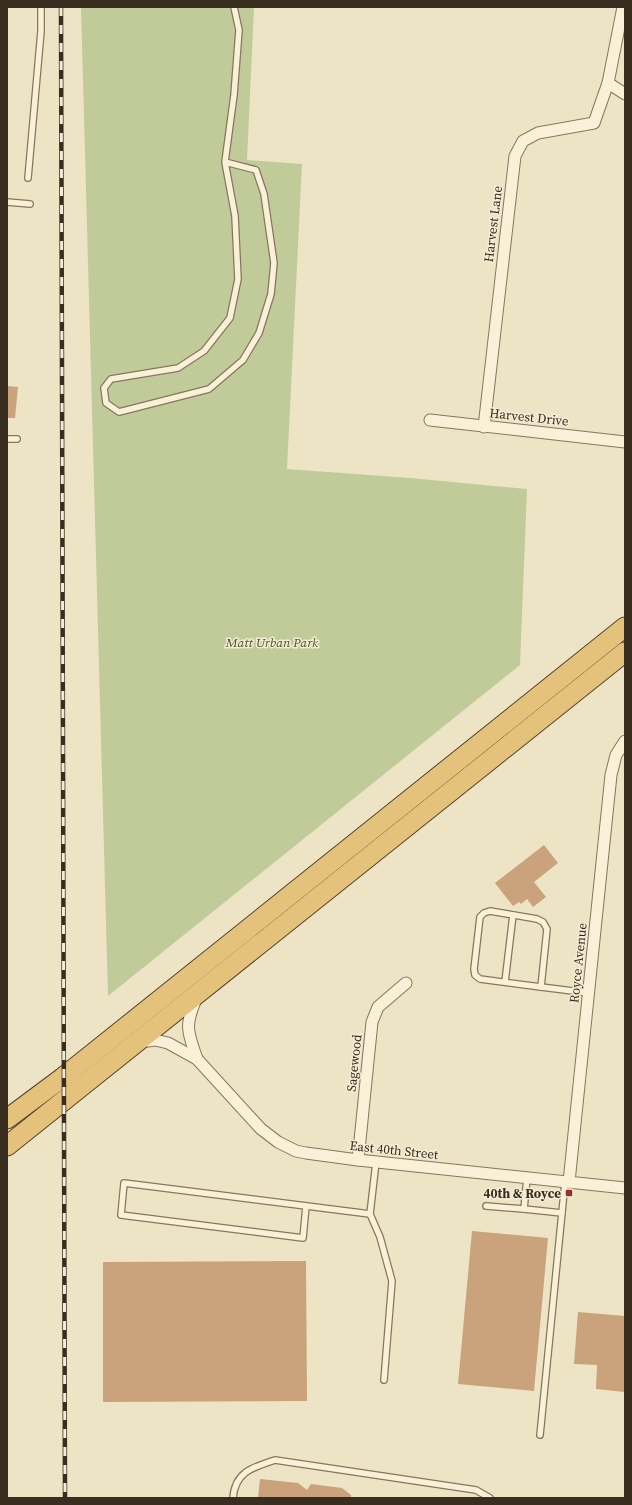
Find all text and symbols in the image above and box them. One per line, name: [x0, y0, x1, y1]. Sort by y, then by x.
street label: Harvest Lane: [480, 184, 506, 263]
street label: Harvest Drive: [489, 404, 570, 430]
park label: Matt Urban Park: [225, 634, 319, 651]
street label: Royce Avenue: [565, 922, 591, 1004]
street label: Sagewood: [343, 1033, 366, 1093]
street label: East 40th Street: [349, 1137, 440, 1163]
place label: 40th & Royce: [483, 1185, 561, 1202]
marker: 40th & Royce: [564, 1188, 574, 1198]

